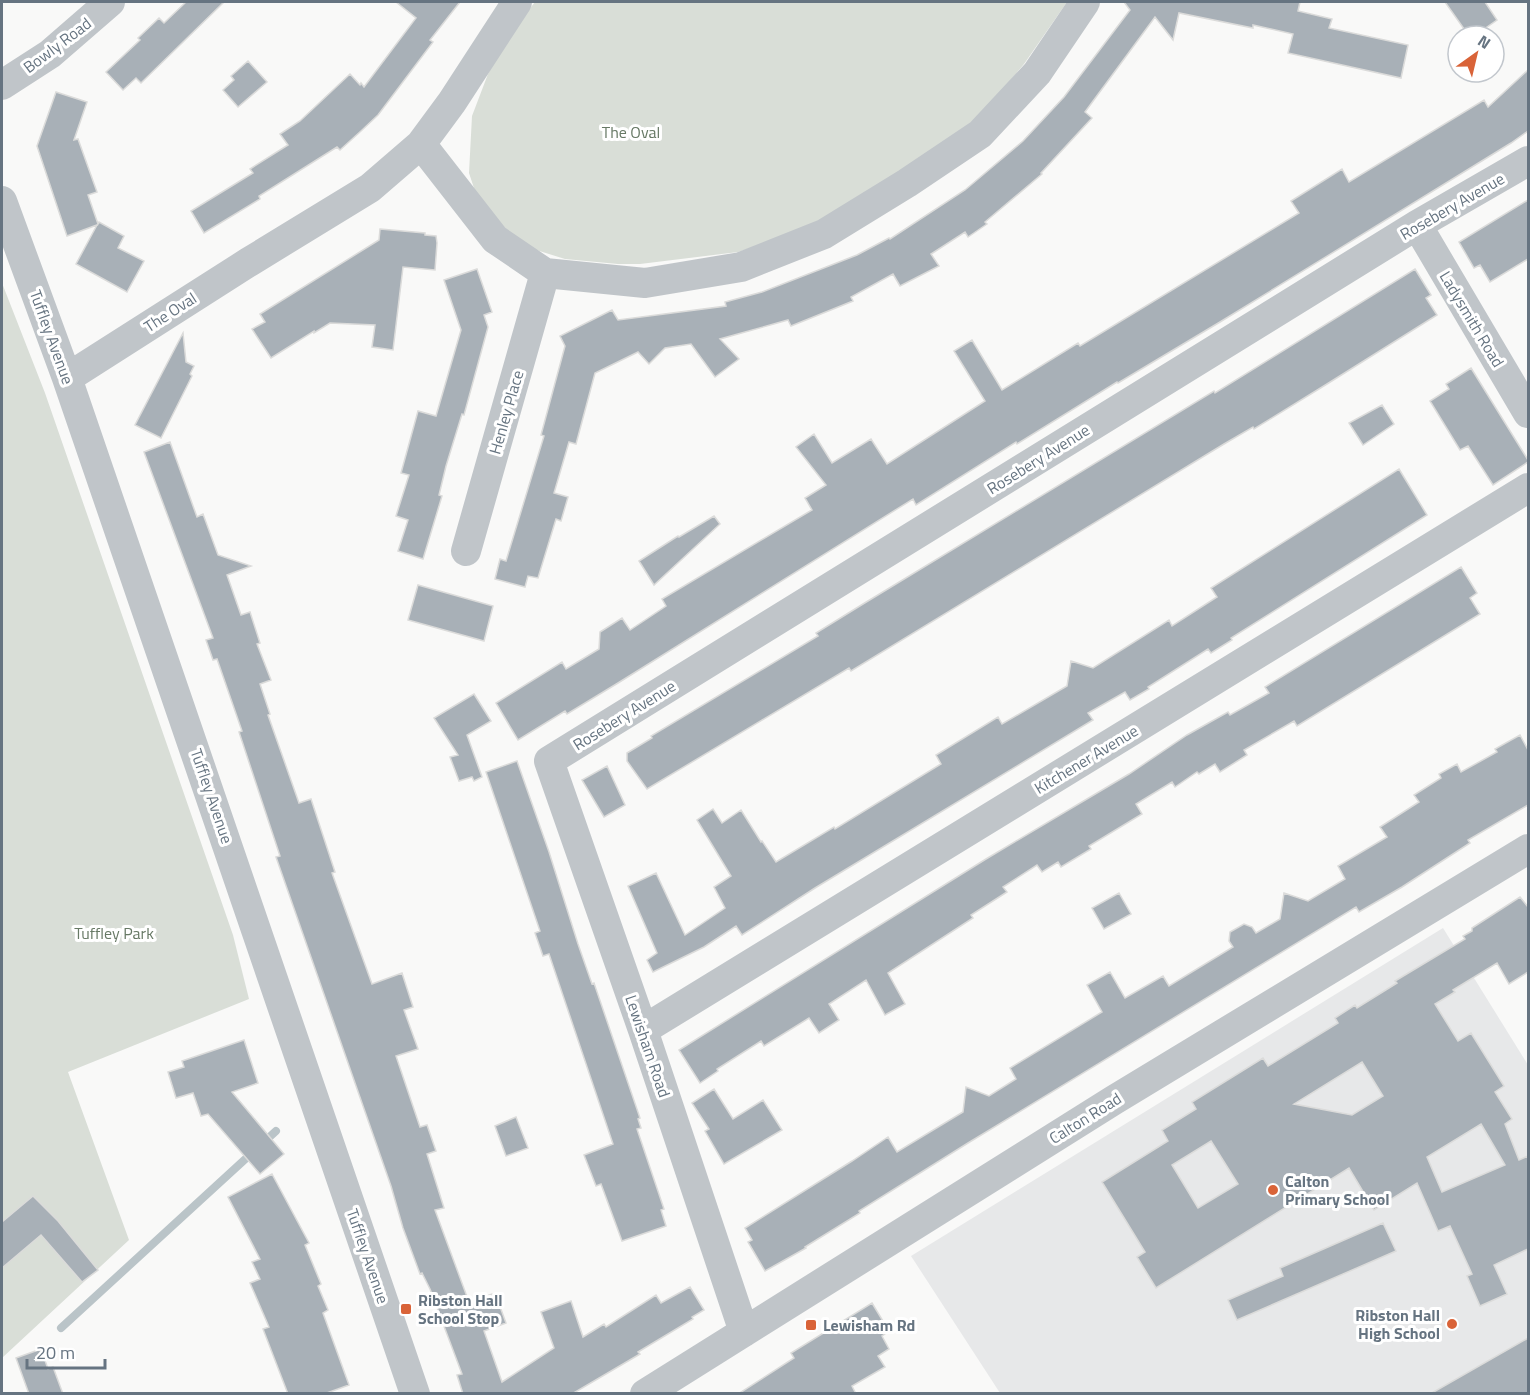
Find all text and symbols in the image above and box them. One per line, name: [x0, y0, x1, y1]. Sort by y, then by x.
street label: Bowly Road: [18, 11, 96, 79]
north arrow: [1446, 24, 1506, 84]
text: N: [1473, 29, 1496, 55]
park label: The Oval: [602, 120, 660, 144]
street label: Rosebery Avenue: [1395, 166, 1509, 246]
street label: Ladysmith Road: [1434, 266, 1510, 372]
street label: Tuffley Avenue: [24, 286, 80, 388]
street label: The Oval: [139, 286, 201, 338]
street label: Henley Place: [483, 367, 529, 457]
street label: Rosebery Avenue: [982, 418, 1094, 500]
street label: Rosebery Avenue: [568, 674, 680, 756]
street label: Kitchener Avenue: [1029, 718, 1143, 800]
street label: Tuffley Avenue: [185, 745, 239, 847]
park label: Tuffley Park: [74, 921, 154, 945]
street label: Lewisham Road: [619, 992, 677, 1100]
street label: Calton Road: [1044, 1086, 1126, 1150]
place label: Calton Primary School: [1285, 1169, 1390, 1211]
marker: Calton Primary School: [1266, 1183, 1280, 1197]
street label: Tuffley Avenue: [341, 1205, 395, 1307]
place label: Ribston Hall School Stop: [418, 1288, 503, 1330]
marker: Ribston Hall School Stop: [399, 1302, 413, 1316]
place label: Ribston Hall High School: [1355, 1303, 1440, 1345]
place label: Lewisham Rd: [823, 1313, 915, 1337]
marker: Ribston Hall High School: [1445, 1317, 1459, 1331]
marker: Lewisham Rd: [804, 1318, 818, 1332]
scale bar: [27, 1332, 105, 1370]
text: 20 m: [36, 1339, 75, 1366]

